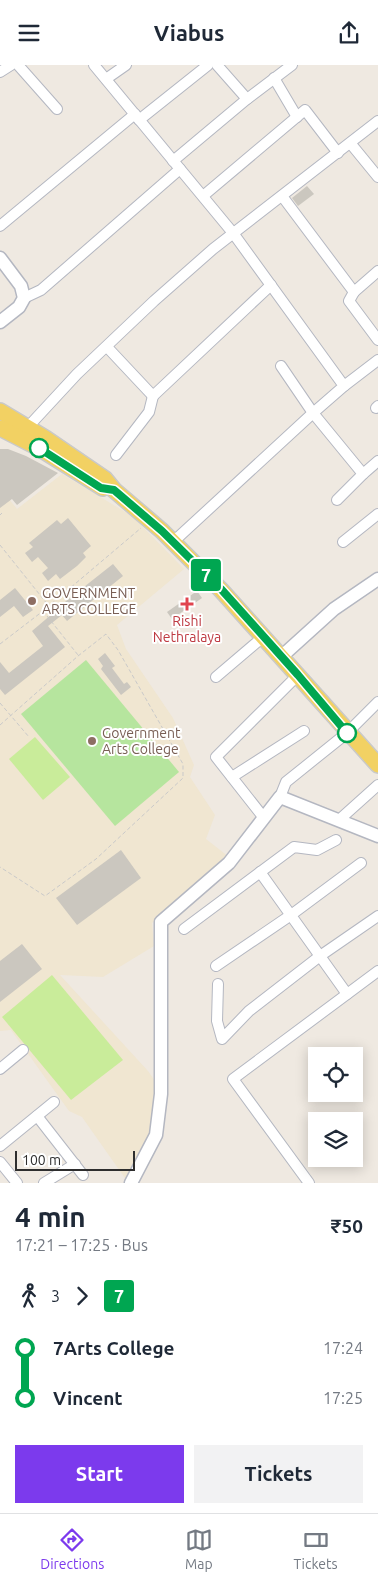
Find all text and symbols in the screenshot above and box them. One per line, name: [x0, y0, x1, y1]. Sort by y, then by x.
icon: menu: [15, 19, 43, 47]
icon: share: [335, 19, 363, 47]
text: Viabus: [154, 20, 224, 45]
unlabelled marker: [29, 438, 49, 458]
line badge: 7: [190, 559, 222, 591]
text: 7: [201, 565, 211, 585]
place label: GOVERNMENT ARTS COLLEGE: [42, 585, 137, 617]
marker: GOVERNMENT ARTS COLLEGE: [26, 595, 38, 607]
marker: Rishi Nethralaya: [180, 597, 194, 611]
place label: Rishi Nethralaya: [153, 613, 221, 645]
unlabelled marker: [337, 723, 357, 743]
place label: Government Arts College: [102, 725, 181, 757]
marker: Government Arts College: [86, 735, 98, 747]
map controls: [308, 1047, 363, 1167]
button: locate: [308, 1047, 363, 1102]
button: layers: [308, 1112, 363, 1167]
scale bar: [15, 1148, 135, 1171]
text: 100 m: [22, 1152, 61, 1168]
text: 4 min: [15, 1201, 86, 1232]
text: ₹50: [331, 1215, 363, 1237]
text: 17:21 – 17:25 · Bus: [15, 1236, 148, 1254]
icon: walk: [15, 1282, 43, 1310]
icon: forward: [68, 1282, 96, 1310]
text: 7: [114, 1286, 124, 1306]
text: 3: [51, 1287, 60, 1305]
text: 7Arts College: [53, 1337, 175, 1359]
text: 17:24: [323, 1339, 363, 1357]
text: Vincent: [53, 1387, 123, 1409]
text: 17:25: [323, 1389, 363, 1407]
button: Start: [15, 1445, 184, 1503]
button: Tickets: [194, 1445, 363, 1503]
tab: Directions: [40, 1526, 104, 1572]
tab: Map: [185, 1526, 213, 1572]
tab: Tickets: [294, 1526, 338, 1572]

